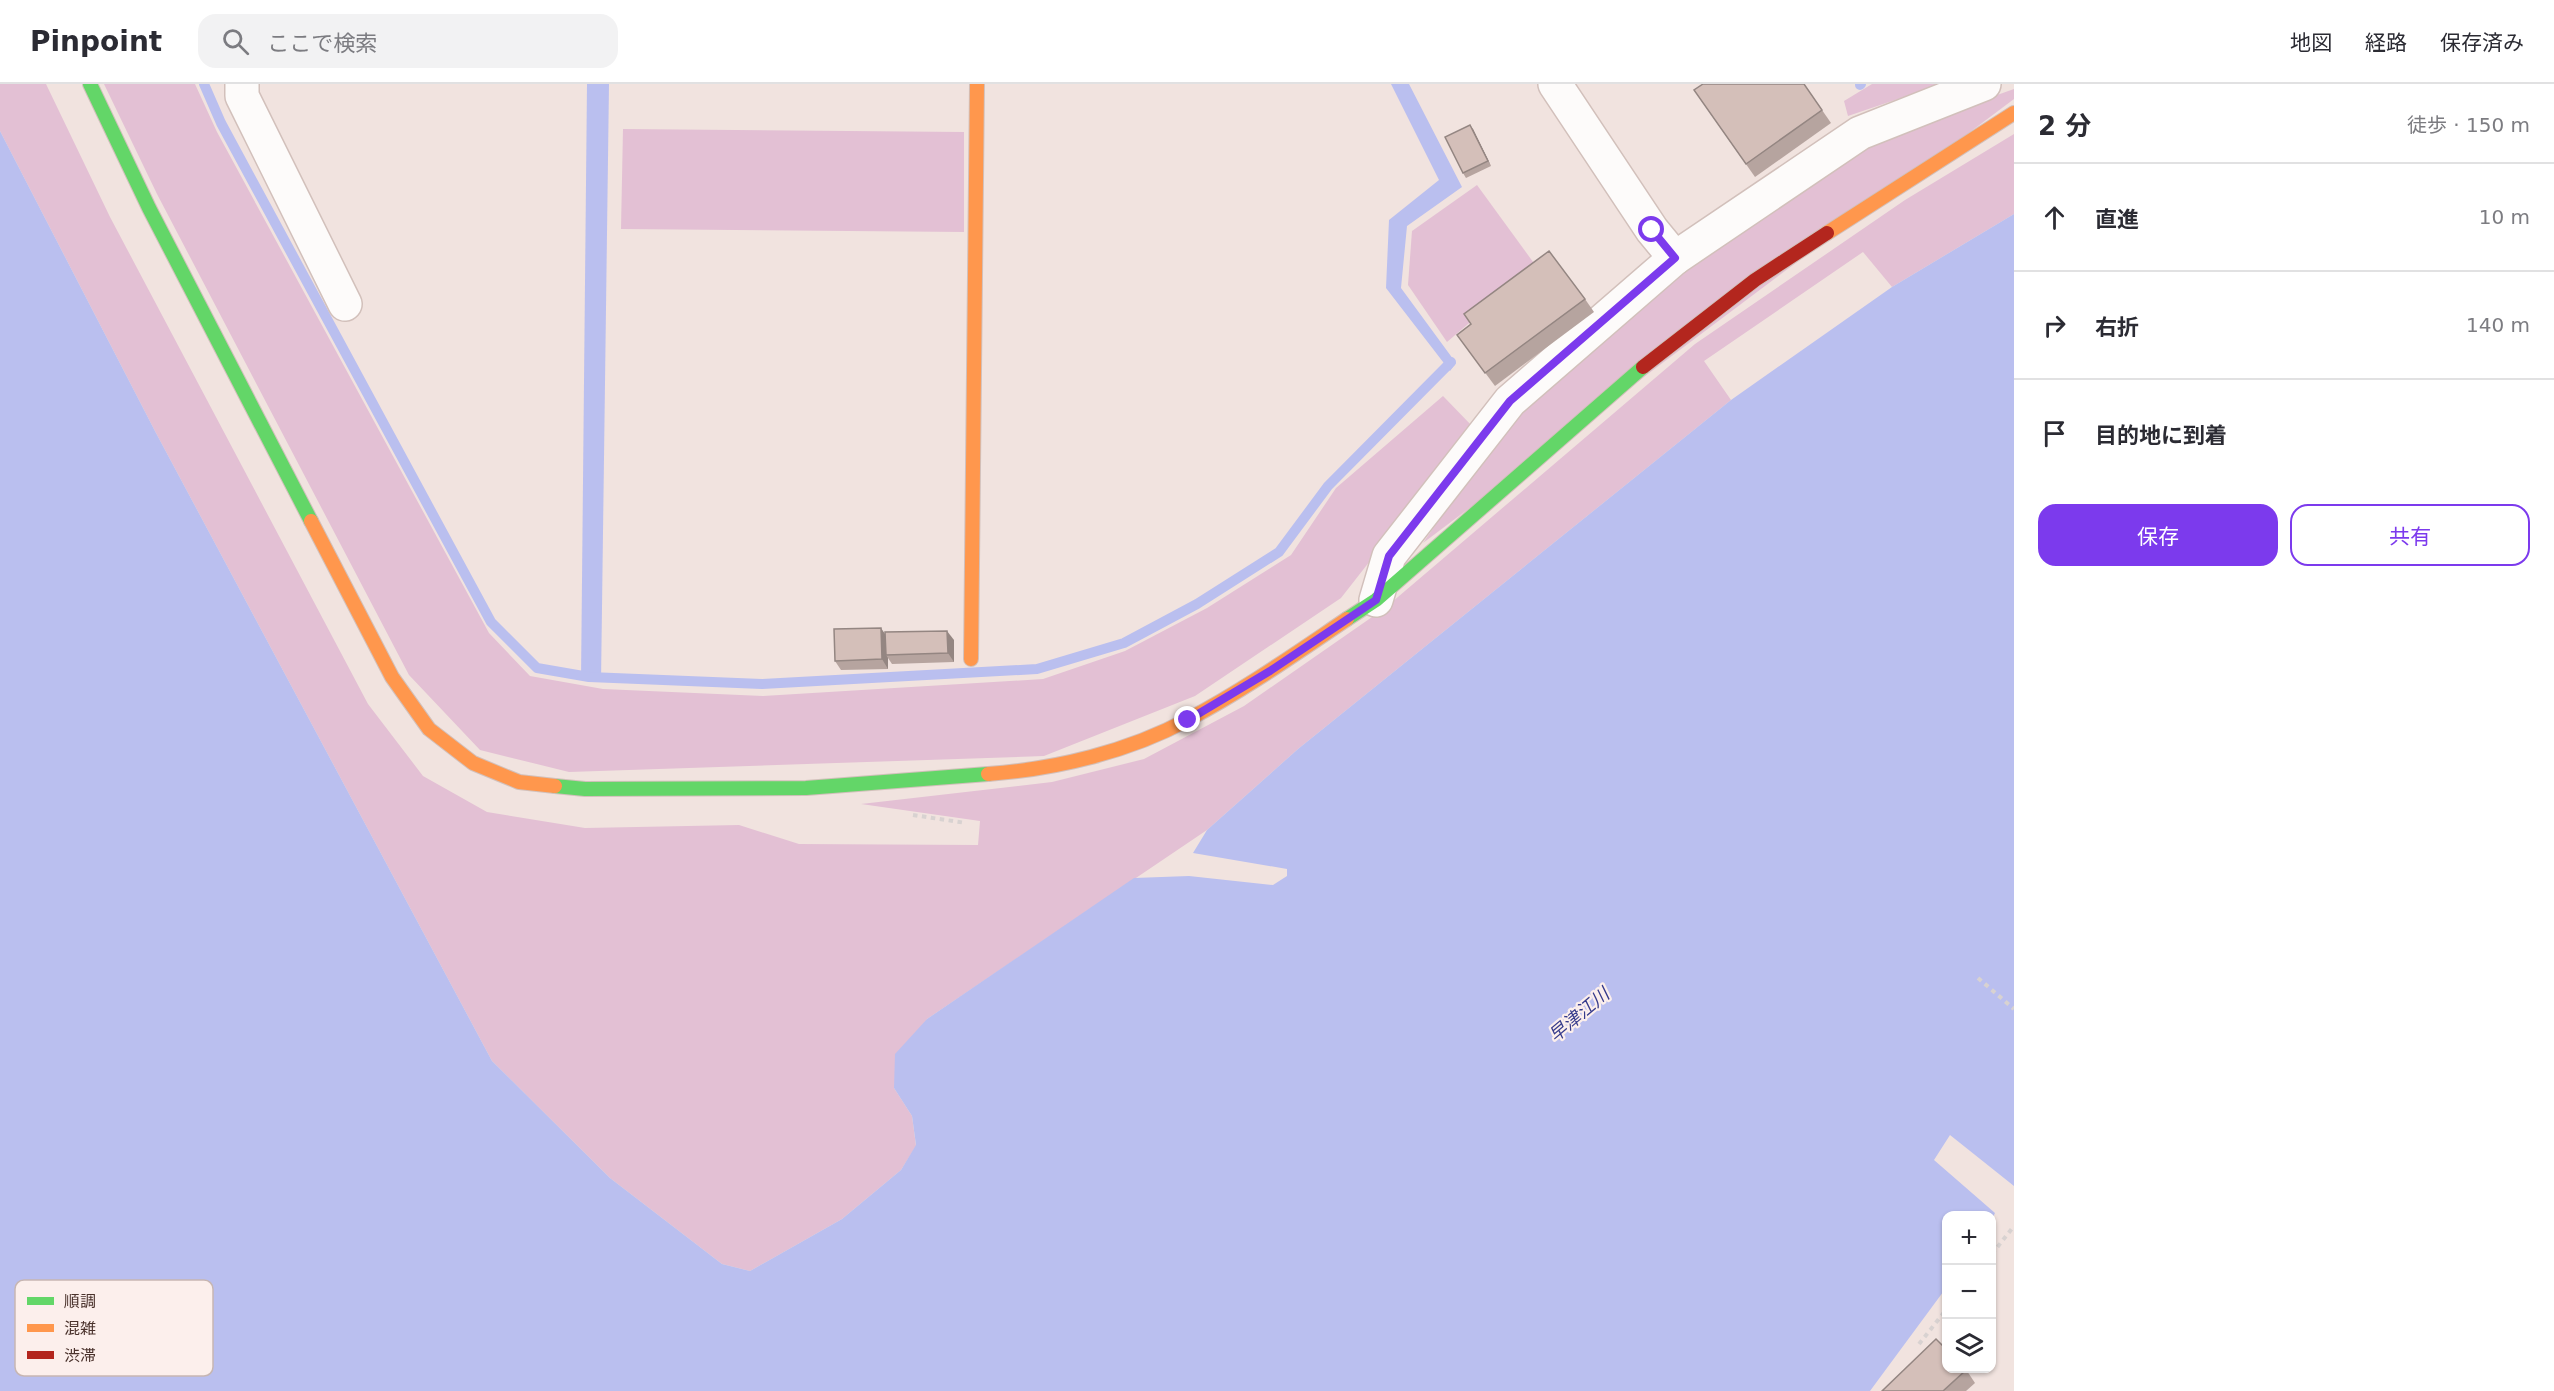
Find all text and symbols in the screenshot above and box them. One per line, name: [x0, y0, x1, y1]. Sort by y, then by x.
search box: [198, 14, 618, 68]
text: Pinpoint: [30, 25, 162, 58]
icon: search: [219, 25, 252, 58]
text: ここで検索: [267, 31, 377, 56]
text: 地図: [2290, 31, 2332, 55]
text: 経路: [2365, 31, 2407, 55]
text: 保存済み: [2440, 31, 2524, 55]
text: 2 分: [2038, 111, 2091, 141]
text: 徒歩 · 150 m: [2407, 113, 2530, 137]
icon: ahead: [2038, 201, 2071, 234]
text: 10 m: [2479, 205, 2530, 229]
text: 直進: [2095, 207, 2139, 232]
route start: [1638, 216, 1664, 242]
icon: right: [2038, 309, 2071, 342]
text: 140 m: [2466, 313, 2530, 337]
text: 右折: [2095, 315, 2139, 340]
icon: arrive: [2038, 417, 2071, 450]
text: 目的地に到着: [2095, 423, 2227, 448]
button: 保存: [2038, 504, 2278, 566]
button: 共有: [2290, 504, 2530, 566]
route end: [1174, 706, 1200, 732]
water label: 早津江川: [1544, 982, 1615, 1046]
map controls: [1942, 1211, 1996, 1373]
button: +: [1942, 1211, 1996, 1265]
button: −: [1942, 1265, 1996, 1319]
legend: [15, 1280, 213, 1376]
text: 順調: [64, 1292, 96, 1311]
text: 混雑: [64, 1319, 96, 1338]
button: layers: [1942, 1319, 1996, 1373]
text: 渋滞: [64, 1346, 96, 1365]

